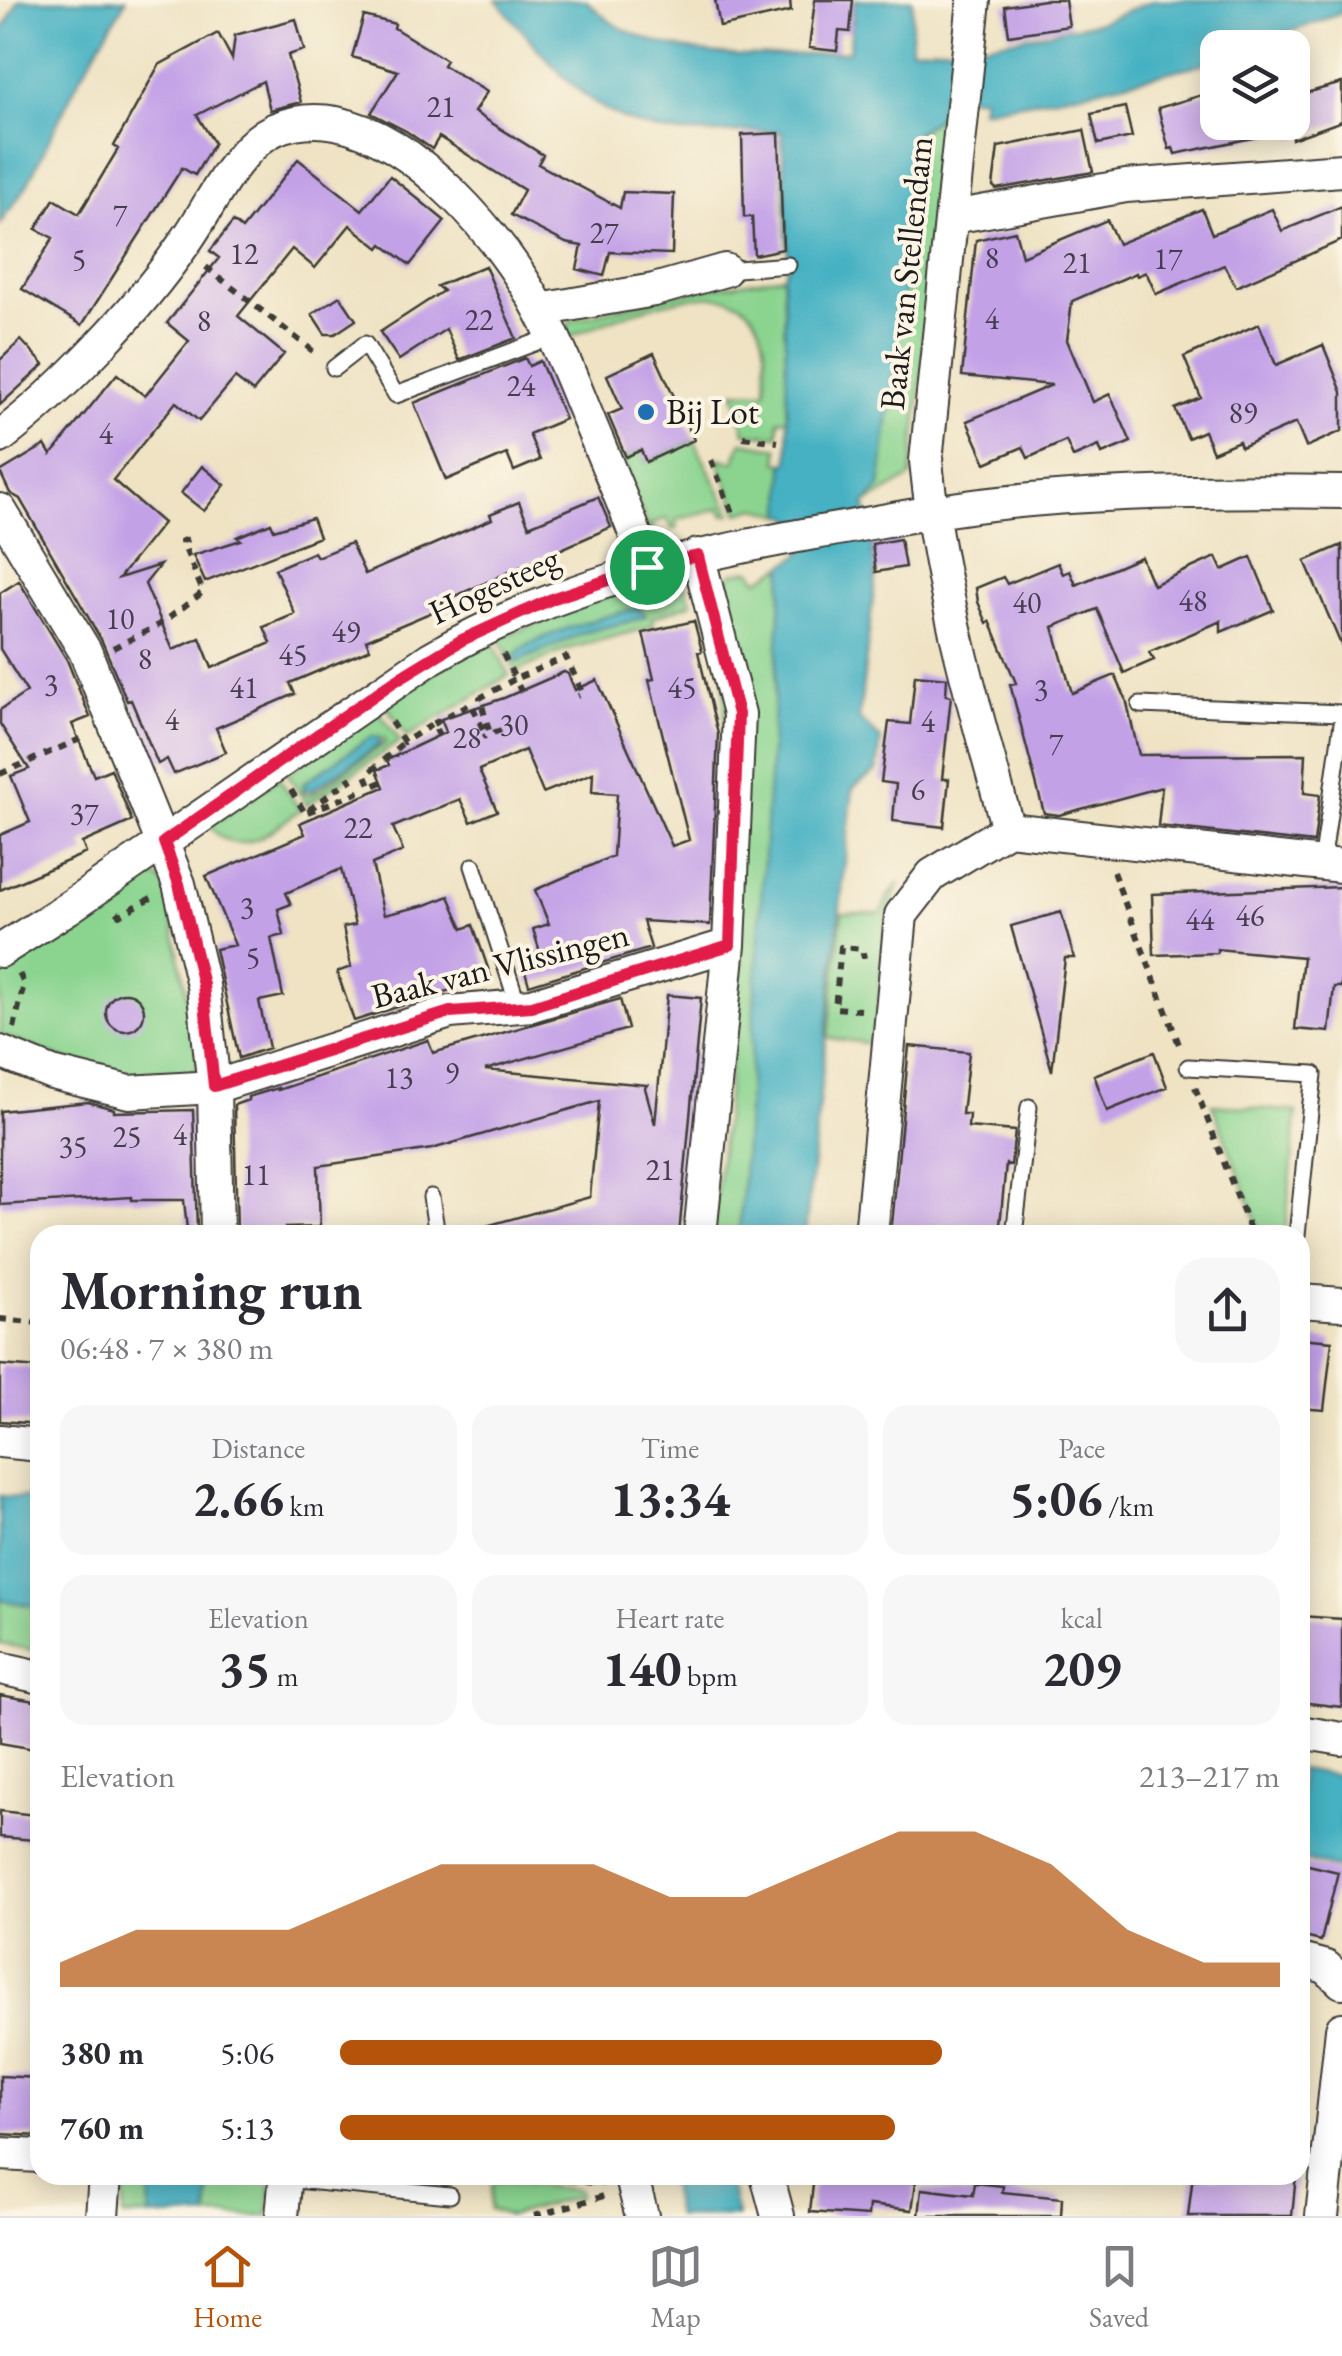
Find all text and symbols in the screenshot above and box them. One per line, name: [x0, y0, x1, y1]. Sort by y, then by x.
map controls: [1200, 30, 1310, 140]
button: layers: [1200, 30, 1310, 140]
house number: 21: [427, 87, 455, 126]
street label: Baak van Stellendam: [869, 134, 942, 412]
house number: 7: [113, 195, 128, 234]
house number: 27: [590, 213, 619, 252]
house number: 12: [230, 234, 259, 273]
house number: 8: [985, 238, 999, 277]
house number: 17: [1154, 239, 1183, 278]
house number: 5: [72, 240, 86, 279]
house number: 21: [1063, 243, 1091, 282]
house number: 4: [985, 299, 1000, 338]
house number: 22: [465, 300, 494, 339]
house number: 8: [197, 301, 211, 340]
house number: 24: [507, 366, 536, 405]
place label: Bij Lot: [666, 389, 759, 434]
house number: 89: [1229, 393, 1257, 432]
marker: Bij Lot: [635, 401, 657, 423]
house number: 4: [99, 414, 114, 453]
pin: [605, 525, 690, 610]
street label: Hogesteeg: [421, 534, 567, 634]
icon: arrive: [620, 540, 675, 595]
house number: 48: [1179, 581, 1207, 620]
house number: 40: [1013, 583, 1041, 622]
house number: 10: [106, 599, 134, 638]
house number: 49: [332, 612, 360, 651]
house number: 45: [279, 635, 307, 674]
house number: 8: [138, 639, 152, 678]
house number: 3: [44, 665, 58, 704]
house number: 41: [230, 668, 258, 707]
house number: 45: [668, 668, 696, 707]
house number: 3: [1034, 670, 1048, 709]
house number: 4: [165, 700, 180, 739]
house number: 4: [921, 702, 936, 741]
house number: 30: [500, 705, 528, 744]
house number: 28: [453, 718, 481, 757]
house number: 7: [1049, 724, 1064, 763]
house number: 6: [911, 770, 925, 809]
house number: 37: [70, 794, 99, 833]
house number: 22: [344, 808, 373, 847]
house number: 3: [240, 888, 254, 927]
house number: 46: [1236, 896, 1264, 935]
house number: 44: [1186, 900, 1215, 939]
street label: Baak van Vlissingen: [367, 911, 633, 1018]
house number: 5: [246, 938, 260, 977]
house number: 9: [445, 1053, 459, 1092]
house number: 13: [385, 1058, 413, 1097]
house number: 4: [173, 1115, 188, 1154]
house number: 25: [113, 1117, 141, 1156]
house number: 35: [59, 1127, 87, 1166]
house number: 21: [646, 1150, 674, 1189]
house number: 11: [242, 1155, 270, 1194]
text: Morning run: [60, 1254, 363, 1325]
button: share: [1175, 1258, 1280, 1363]
text: 06:48 · 7 × 380 m: [60, 1327, 273, 1369]
text: Distance: [212, 1430, 305, 1466]
text: Time: [641, 1430, 699, 1466]
text: Pace: [1058, 1430, 1105, 1466]
text: 2.66: [192, 1466, 284, 1531]
text: 13:34: [610, 1466, 730, 1531]
text: 5:06: [1009, 1466, 1103, 1531]
text: km: [284, 1488, 324, 1524]
text: /km: [1103, 1488, 1154, 1524]
text: Elevation: [208, 1600, 309, 1636]
text: Heart rate: [616, 1600, 724, 1636]
text: kcal: [1061, 1600, 1103, 1636]
text: 35: [218, 1636, 271, 1701]
text: 140: [602, 1636, 682, 1701]
text: 209: [1042, 1636, 1121, 1701]
text: m: [271, 1658, 298, 1694]
text: bpm: [682, 1658, 738, 1694]
text: Elevation: [60, 1755, 175, 1797]
text: 213–217 m: [1139, 1755, 1280, 1797]
text: 380 m: [60, 2032, 144, 2074]
text: 5:06: [220, 2032, 274, 2074]
text: 760 m: [60, 2107, 144, 2149]
text: 5:13: [220, 2107, 274, 2149]
tab: Home: [193, 2239, 262, 2335]
tab: Map: [648, 2239, 703, 2335]
tab: Saved: [1089, 2239, 1149, 2335]

